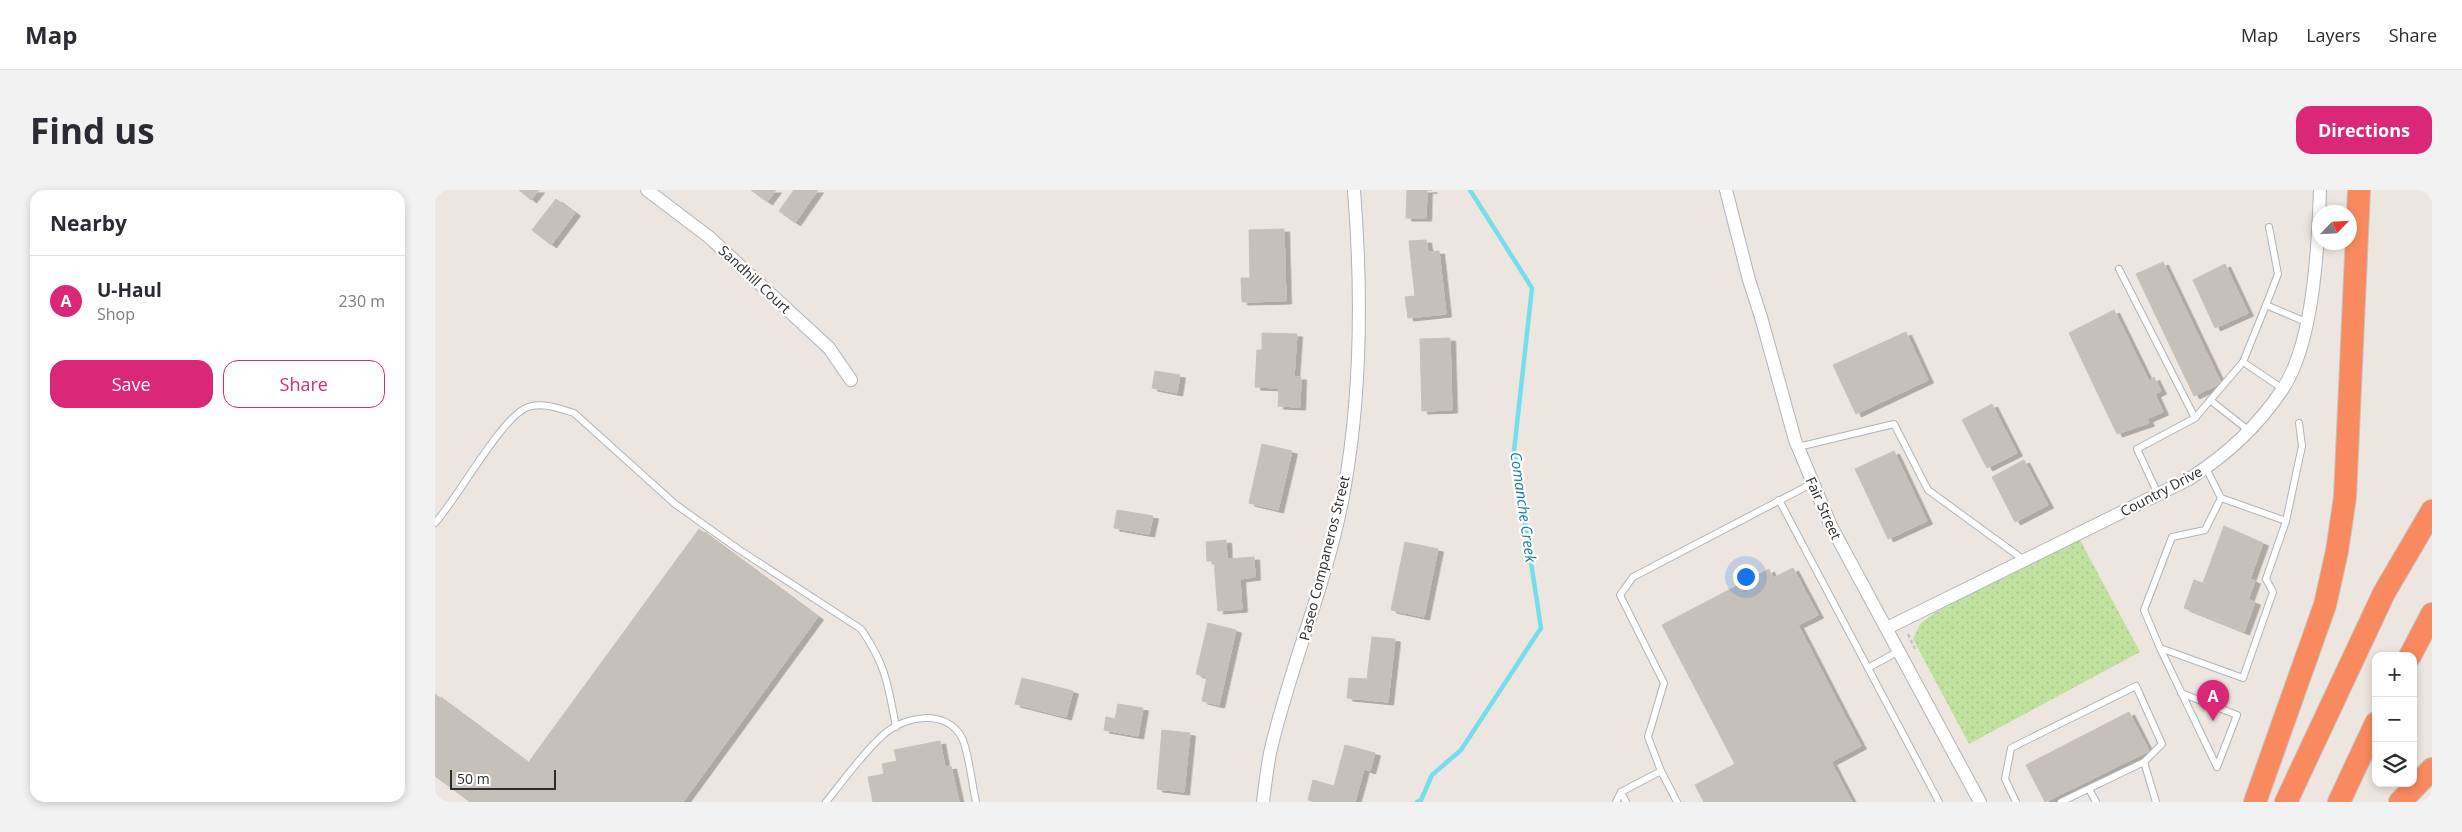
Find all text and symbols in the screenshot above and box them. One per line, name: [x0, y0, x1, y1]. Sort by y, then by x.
text: Map: [25, 18, 77, 51]
text: Map: [2241, 23, 2278, 47]
text: Layers: [2306, 23, 2361, 47]
text: Share: [2389, 23, 2437, 47]
button: Directions: [2296, 106, 2432, 154]
text: Find us: [30, 107, 155, 154]
north arrow: [2312, 205, 2357, 250]
text: Nearby: [50, 209, 127, 237]
street label: Sandhill Court: [715, 241, 795, 317]
text: U-Haul: [97, 277, 162, 303]
text: A: [60, 290, 72, 312]
text: 230 m: [339, 290, 385, 312]
text: Shop: [97, 303, 135, 325]
button: Save: [50, 360, 213, 408]
button: Share: [223, 360, 385, 408]
water label: Comanche Creek: [1506, 451, 1542, 564]
street label: Country Drive: [2117, 461, 2205, 521]
street label: Paseo Companeros Street: [1294, 474, 1354, 642]
street label: Fair Street: [1802, 474, 1846, 542]
your location: [1733, 564, 1759, 590]
map controls: [2372, 652, 2417, 787]
button: +: [2372, 652, 2417, 697]
pin: A: [2197, 680, 2229, 721]
button: −: [2372, 697, 2417, 742]
button: layers: [2372, 742, 2417, 787]
scale bar: [450, 767, 556, 790]
text: 50 m: [457, 769, 490, 788]

